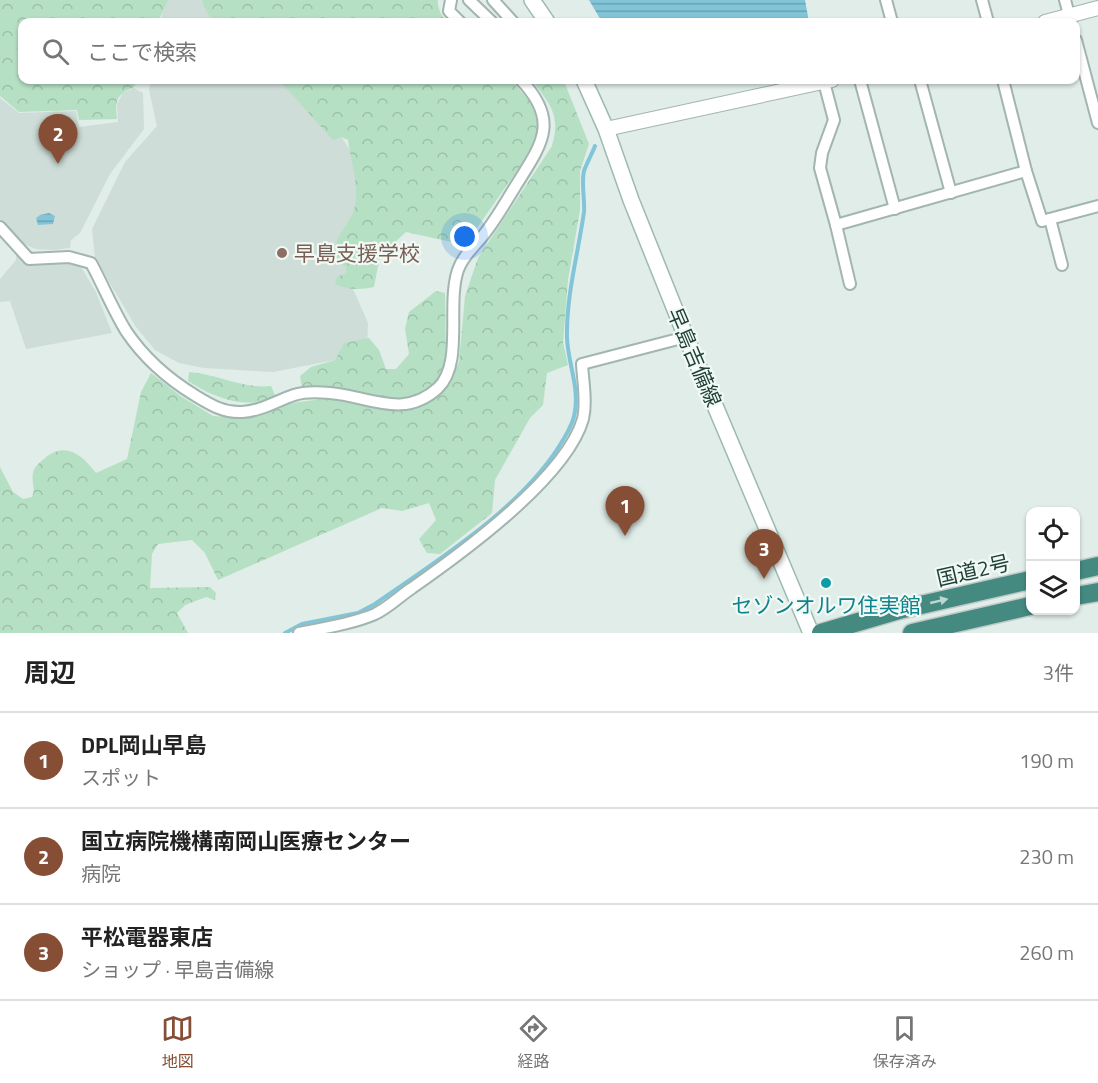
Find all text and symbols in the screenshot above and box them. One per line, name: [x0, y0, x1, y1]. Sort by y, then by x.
search box: [18, 18, 1080, 84]
icon: search: [39, 35, 72, 68]
text: ここで検索: [87, 35, 197, 69]
pin: 2: [38, 114, 78, 164]
your location: [450, 222, 479, 251]
place label: 早島支援学校: [294, 237, 420, 269]
marker: 早島支援学校: [275, 246, 289, 260]
street label: 早島吉備線: [660, 302, 730, 412]
pin: 1: [606, 486, 644, 536]
map controls: [1026, 507, 1080, 615]
button: locate: [1026, 507, 1080, 561]
pin: 3: [744, 530, 783, 579]
street label: 国道2号: [933, 546, 1013, 594]
button: layers: [1026, 561, 1080, 615]
marker: セゾンオルワ住実館: [819, 576, 833, 590]
place label: セゾンオルワ住実館: [732, 589, 921, 621]
one-way arrow: [929, 596, 948, 605]
text: 周辺: [24, 653, 76, 692]
text: 3件: [1043, 657, 1074, 688]
text: DPL岡山早島: [81, 728, 206, 762]
text: 1: [38, 745, 49, 776]
text: 190 m: [1019, 745, 1074, 776]
text: スポット: [81, 762, 161, 793]
text: 国立病院機構南岡山医療センター: [81, 824, 411, 858]
text: 2: [38, 841, 49, 872]
text: 230 m: [1019, 841, 1074, 872]
text: 病院: [81, 858, 121, 889]
text: 平松電器東店: [81, 920, 213, 954]
text: 3: [38, 937, 49, 968]
text: 260 m: [1019, 937, 1074, 968]
text: ショップ · 早島吉備線: [81, 954, 274, 985]
tab: 地図: [161, 1012, 194, 1073]
tab: 経路: [517, 1012, 550, 1073]
tab: 保存済み: [873, 1012, 937, 1073]

